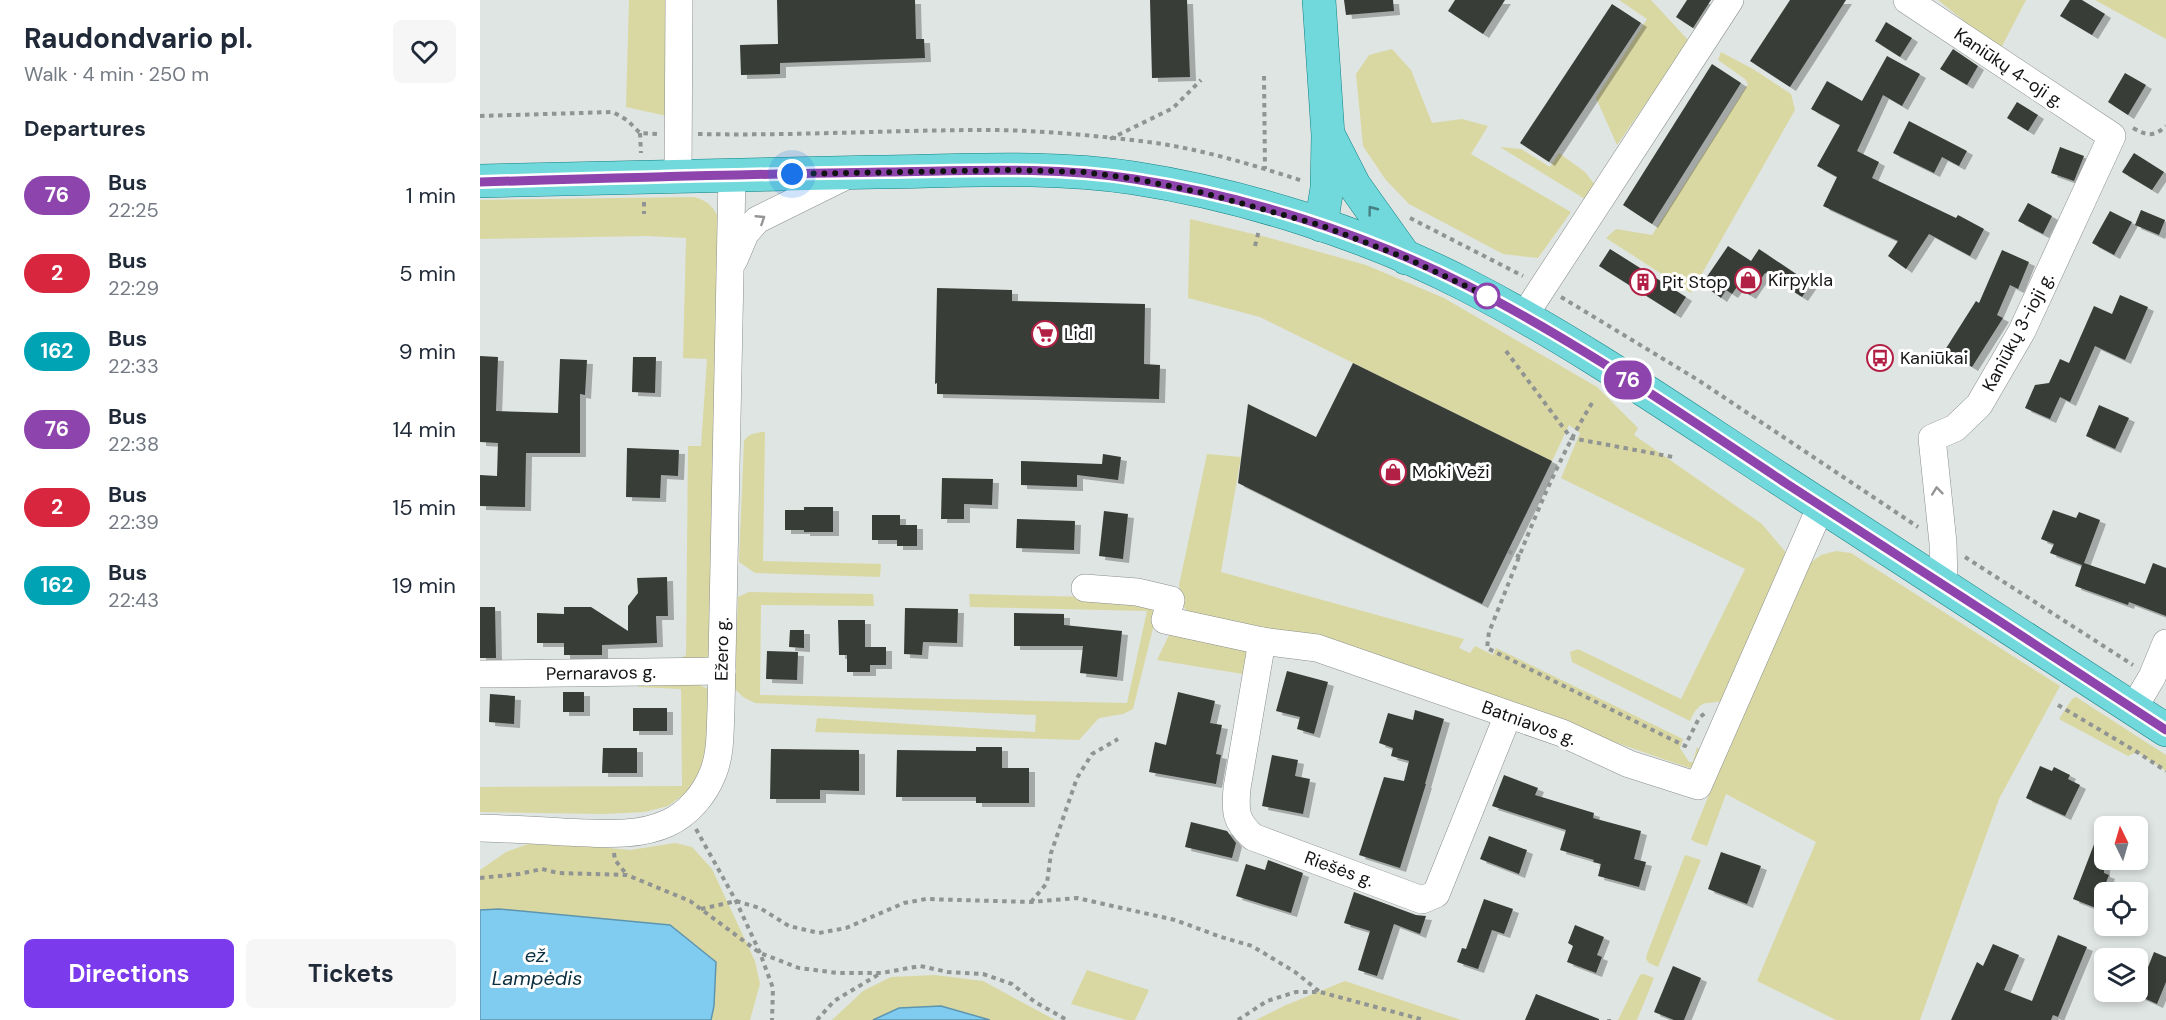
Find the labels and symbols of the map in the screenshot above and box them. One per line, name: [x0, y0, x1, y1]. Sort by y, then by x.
street label: Kaniūkų 4-oji g.: [1949, 22, 2069, 114]
your location: [777, 159, 807, 189]
one-way arrow: [1368, 206, 1379, 217]
one-way arrow: [755, 215, 766, 226]
shop icon: Kirpykla: [1733, 265, 1763, 295]
building icon: Pit Stop: [1628, 267, 1658, 297]
place label: Kirpykla: [1768, 268, 1833, 292]
street label: Kaniūkų 3-ioji g.: [1977, 268, 2059, 396]
place label: Pit Stop: [1662, 270, 1728, 294]
unlabelled marker: [1474, 283, 1500, 309]
supermarket icon: Lidl: [1030, 319, 1060, 349]
place label: Lidl: [1064, 322, 1093, 346]
bus stop icon: Kaniūkai: [1865, 343, 1895, 373]
place label: Kaniūkai: [1900, 346, 1968, 370]
line badge: 76: [1601, 360, 1655, 400]
shop icon: Moki Veži: [1378, 457, 1408, 487]
place label: Moki Veži: [1412, 460, 1490, 484]
one-way arrow: [1931, 486, 1944, 495]
street label: Ežero g.: [709, 617, 735, 681]
street label: Pernaravos g.: [546, 660, 656, 686]
street label: Batniavos g.: [1479, 695, 1579, 751]
north arrow: [2094, 816, 2148, 870]
street label: Riešės g.: [1301, 845, 1377, 893]
water label: ež. Lampėdis: [492, 942, 582, 991]

